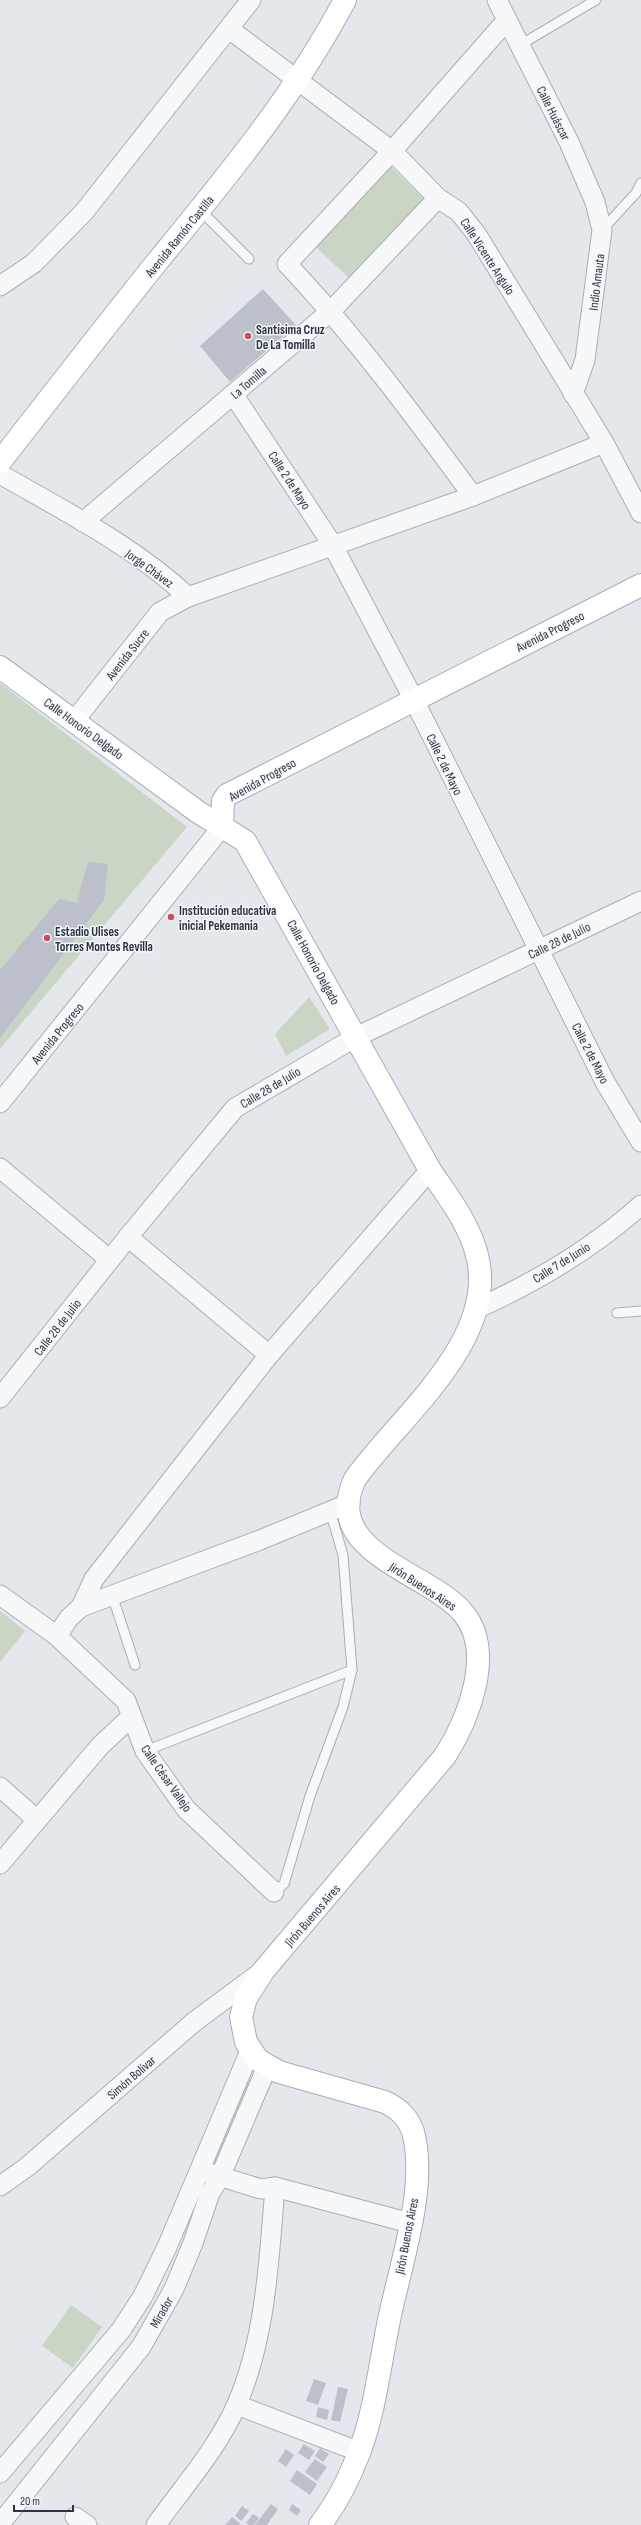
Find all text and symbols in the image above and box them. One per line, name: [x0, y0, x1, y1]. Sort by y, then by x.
street label: Calle Huáscar: [533, 84, 574, 143]
street label: Avenida Ramón Castilla: [141, 193, 218, 281]
street label: Calle Vicente Angulo: [456, 215, 518, 298]
street label: Indio Amauta: [586, 253, 608, 311]
place label: Santísima Cruz De La Tomilla: [256, 322, 325, 353]
marker: Santísima Cruz De La Tomilla: [243, 331, 253, 341]
street label: La Tomilla: [227, 363, 270, 403]
street label: Calle 2 de Mayo: [264, 448, 314, 513]
street label: Jorge Chávez: [121, 545, 177, 592]
street label: Avenida Progreso: [513, 608, 587, 656]
street label: Avenida Sucre: [102, 626, 153, 684]
street label: Calle Honorio Delgado: [40, 695, 126, 763]
street label: Calle 2 de Mayo: [422, 731, 466, 798]
street label: Avenida Progreso: [225, 755, 299, 805]
place label: Institución educativa inicial Pekemania: [179, 903, 276, 934]
marker: Institución educativa inicial Pekemania: [166, 912, 176, 922]
street label: Calle Honorio Delgado: [283, 917, 343, 1008]
street label: Calle 28 de Julio: [526, 919, 593, 963]
place label: Estadio Ulises Torres Montes Revilla: [55, 924, 153, 955]
marker: Estadio Ulises Torres Montes Revilla: [42, 933, 52, 943]
street label: Avenida Progreso: [28, 1000, 87, 1068]
street label: Calle 2 de Mayo: [568, 1020, 612, 1087]
street label: Calle 28 de Julio: [237, 1064, 304, 1112]
street label: Calle 7 de Junio: [530, 1239, 593, 1287]
street label: Calle 28 de Julio: [31, 1296, 85, 1359]
street label: Jirón Buenos Aires: [385, 1559, 459, 1615]
street label: Calle César Vallejo: [137, 1742, 195, 1815]
street label: Jirón Buenos Aires: [281, 1881, 344, 1951]
street label: Simón Bolívar: [104, 2052, 159, 2103]
street label: Jirón Buenos Aires: [392, 2196, 422, 2277]
street label: Mirador: [147, 2294, 177, 2331]
scale bar: [14, 2487, 73, 2513]
text: 20 m: [20, 2494, 40, 2509]

